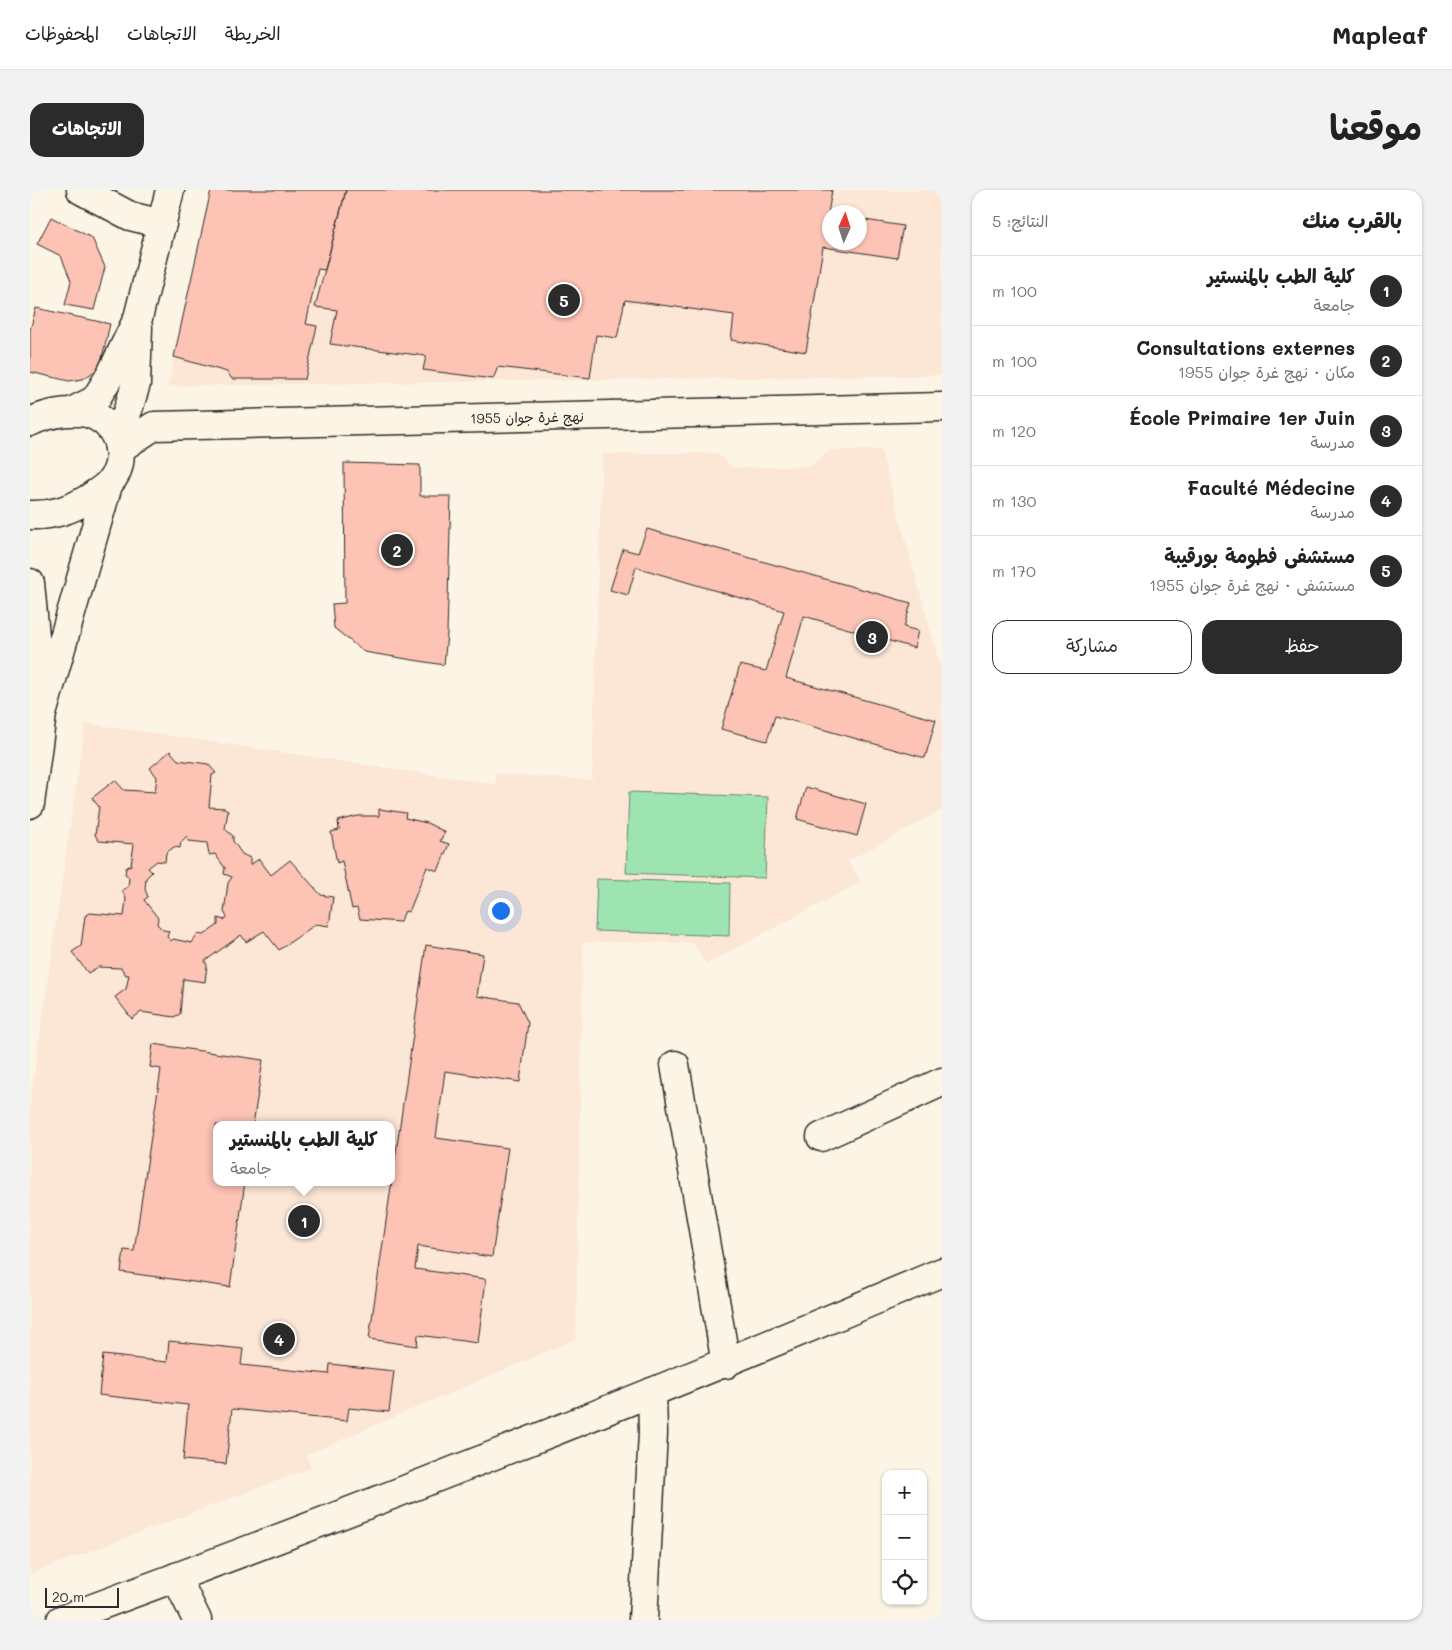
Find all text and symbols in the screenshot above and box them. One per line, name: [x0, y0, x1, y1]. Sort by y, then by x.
text: Mapleaf: [1332, 19, 1427, 50]
text: المحفوظات: [25, 21, 99, 45]
text: الاتجاهات: [127, 21, 197, 45]
text: الخريطة: [225, 21, 281, 45]
button: الاتجاهات: [30, 103, 144, 157]
text: موقعنا: [1329, 103, 1422, 149]
north arrow: [822, 205, 867, 250]
text: بالقرب منك: [1302, 206, 1402, 233]
text: النتائج: 5: [992, 210, 1048, 231]
text: كلية الطب بالمنستير: [1207, 263, 1355, 288]
text: 100 m: [992, 280, 1037, 301]
text: 1: [1382, 280, 1390, 301]
pin: 5: [548, 281, 580, 319]
text: جامعة: [1313, 294, 1355, 315]
text: Consultations externes: [1136, 335, 1355, 360]
text: 100 m: [992, 350, 1037, 371]
text: 2: [1382, 350, 1390, 371]
text: مكان · نهج غرة جوان 1955: [1178, 361, 1355, 382]
text: École Primaire 1er Juin: [1129, 405, 1355, 430]
street label: نهج غرة جوان 1955: [470, 407, 584, 428]
text: 120 m: [992, 420, 1036, 441]
text: 3: [1381, 420, 1391, 441]
text: مدرسة: [1310, 431, 1355, 452]
text: Faculté Médecine: [1187, 475, 1355, 500]
text: 130 m: [992, 490, 1036, 511]
text: 4: [1381, 490, 1391, 511]
text: مدرسة: [1310, 501, 1355, 522]
pin: 2: [381, 531, 413, 569]
text: مستشفى فطومة بورقيبة: [1164, 543, 1355, 568]
text: 170 m: [992, 560, 1036, 581]
text: 5: [1381, 560, 1391, 581]
text: مستشفى · نهج غرة جوان 1955: [1149, 574, 1355, 595]
pin: 3: [856, 618, 888, 656]
button: مشاركة: [992, 620, 1192, 674]
button: حفظ: [1202, 620, 1402, 674]
your location: [488, 898, 514, 924]
popup: [213, 1121, 395, 1186]
text: كلية الطب بالمنستير: [230, 1126, 378, 1151]
text: جامعة: [230, 1157, 272, 1178]
pin: 1: [288, 1202, 320, 1240]
pin: 4: [263, 1320, 295, 1358]
map controls: [882, 1470, 927, 1605]
button: +: [882, 1470, 927, 1515]
button: −: [882, 1515, 927, 1560]
button: locate: [882, 1560, 927, 1605]
scale bar: [45, 1585, 119, 1608]
text: 20 m: [52, 1587, 84, 1606]

